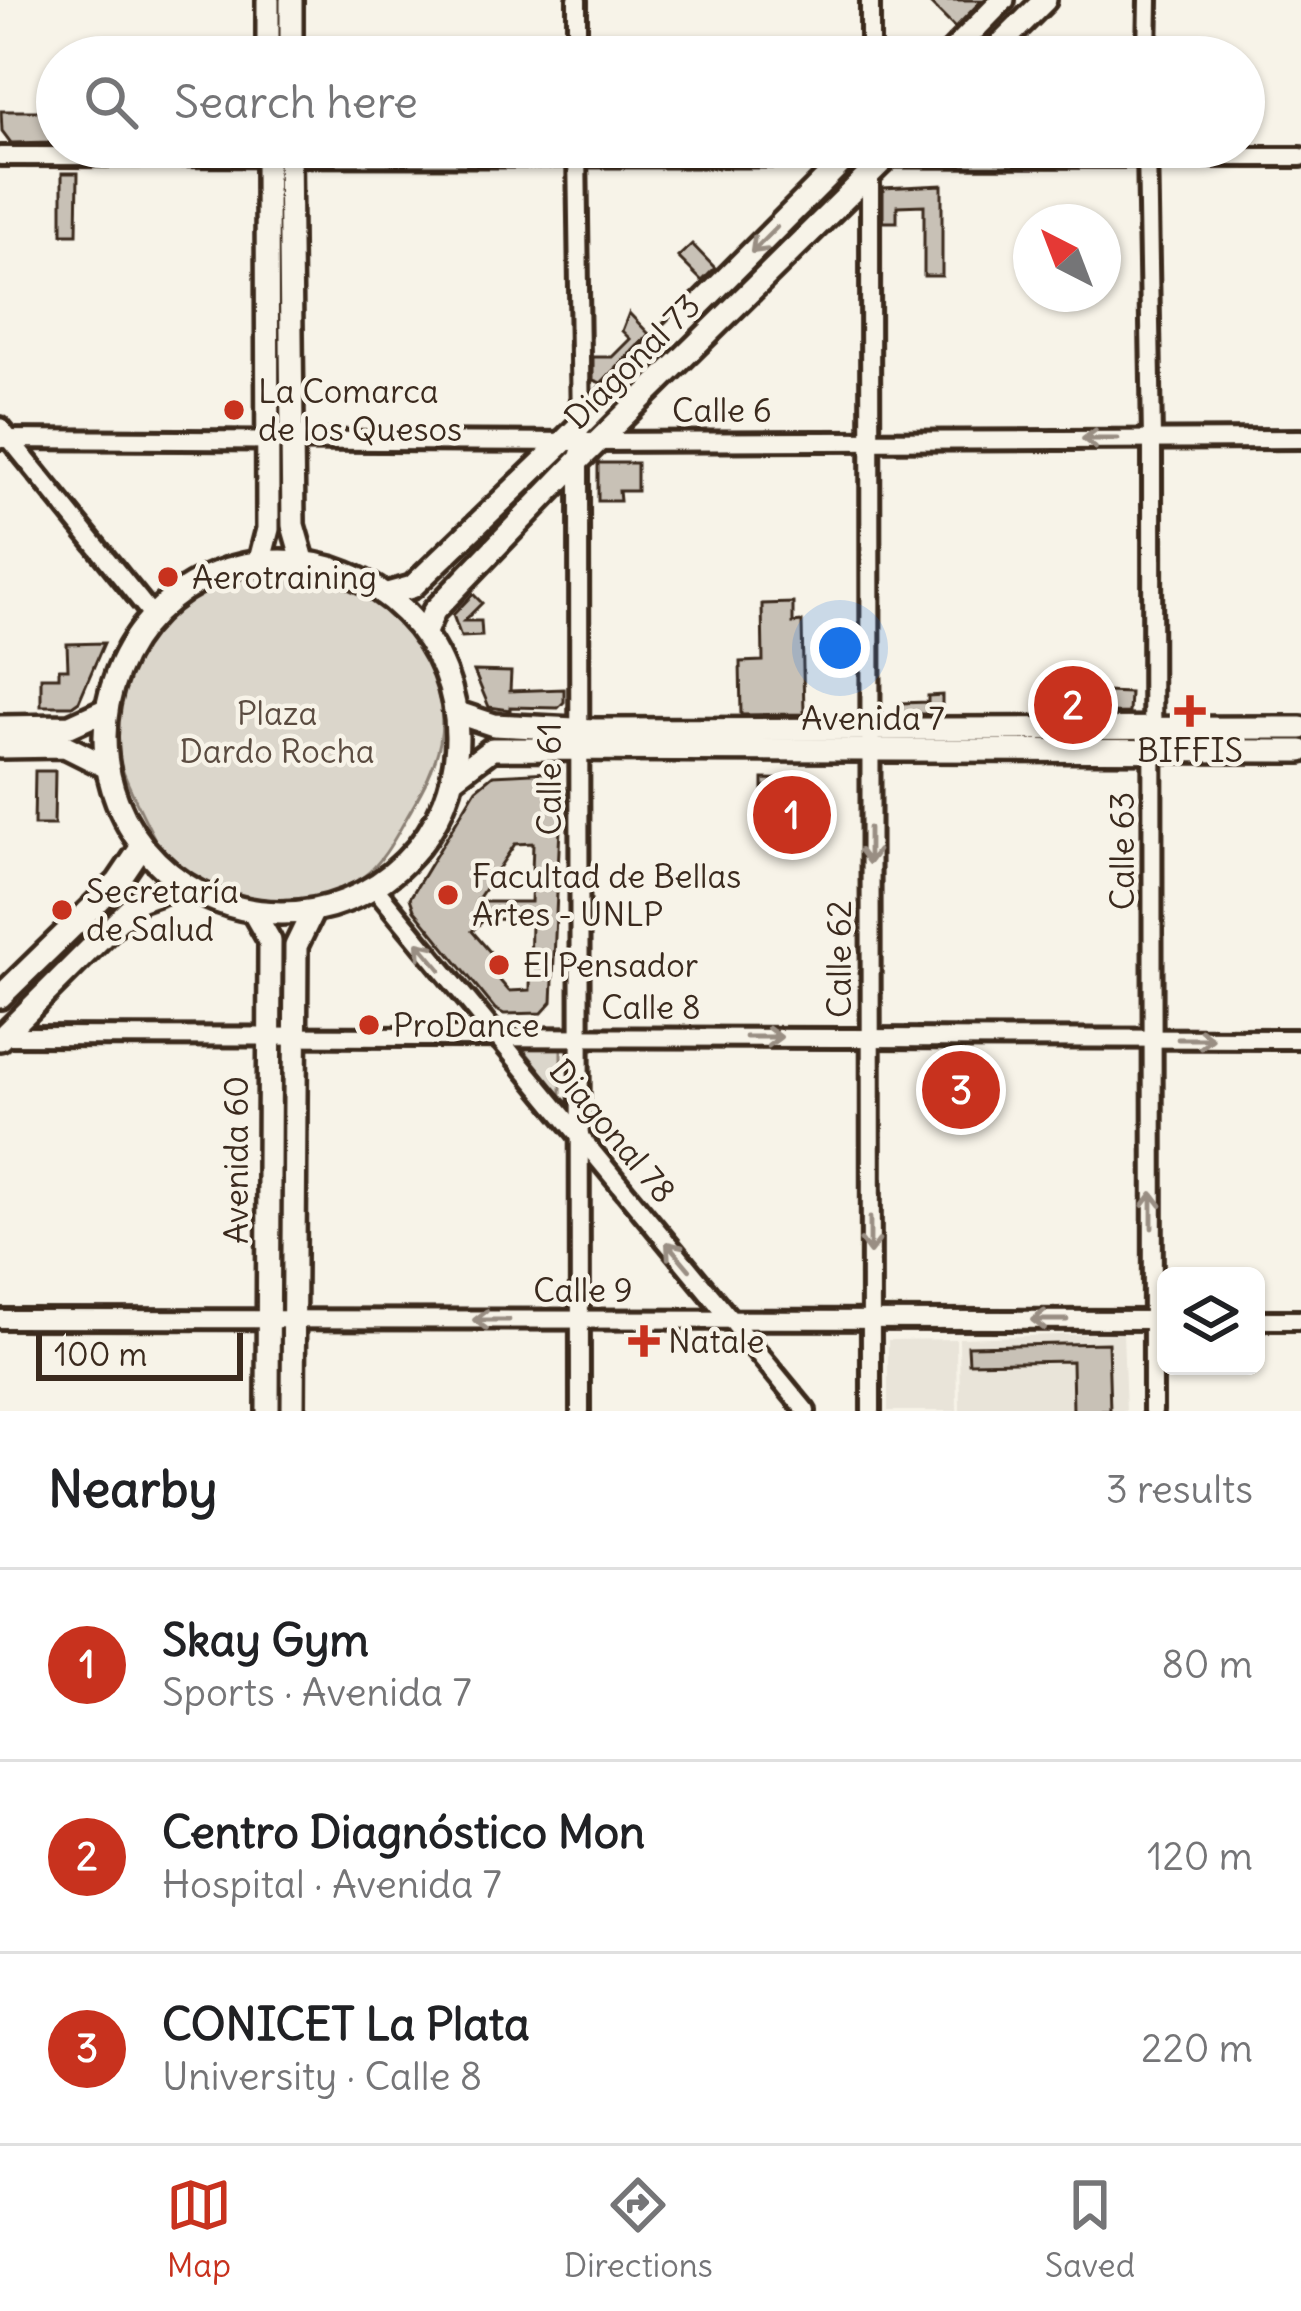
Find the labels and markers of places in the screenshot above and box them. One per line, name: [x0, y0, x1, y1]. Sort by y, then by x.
place label: La Comarca de los Quesos: [258, 370, 462, 450]
marker: La Comarca de los Quesos: [221, 397, 247, 423]
place label: Aerotraining: [192, 556, 377, 598]
marker: Aerotraining: [155, 564, 181, 590]
pin: 2: [1034, 660, 1112, 750]
marker: BIFFIS: [1177, 698, 1203, 724]
place label: BIFFIS: [1137, 729, 1243, 771]
pin: 1: [753, 770, 831, 860]
place label: Facultad de Bellas Artes - UNLP: [472, 855, 741, 935]
place label: Secretaría de Salud: [86, 870, 239, 950]
marker: Facultad de Bellas Artes - UNLP: [435, 882, 461, 908]
marker: Secretaría de Salud: [49, 897, 75, 923]
place label: El Pensador: [523, 944, 698, 986]
marker: El Pensador: [486, 952, 512, 978]
place label: ProDance: [393, 1004, 540, 1046]
marker: ProDance: [356, 1012, 382, 1038]
pin: 3: [922, 1045, 1000, 1135]
place label: Natale: [668, 1320, 765, 1362]
marker: Natale: [631, 1328, 657, 1354]

